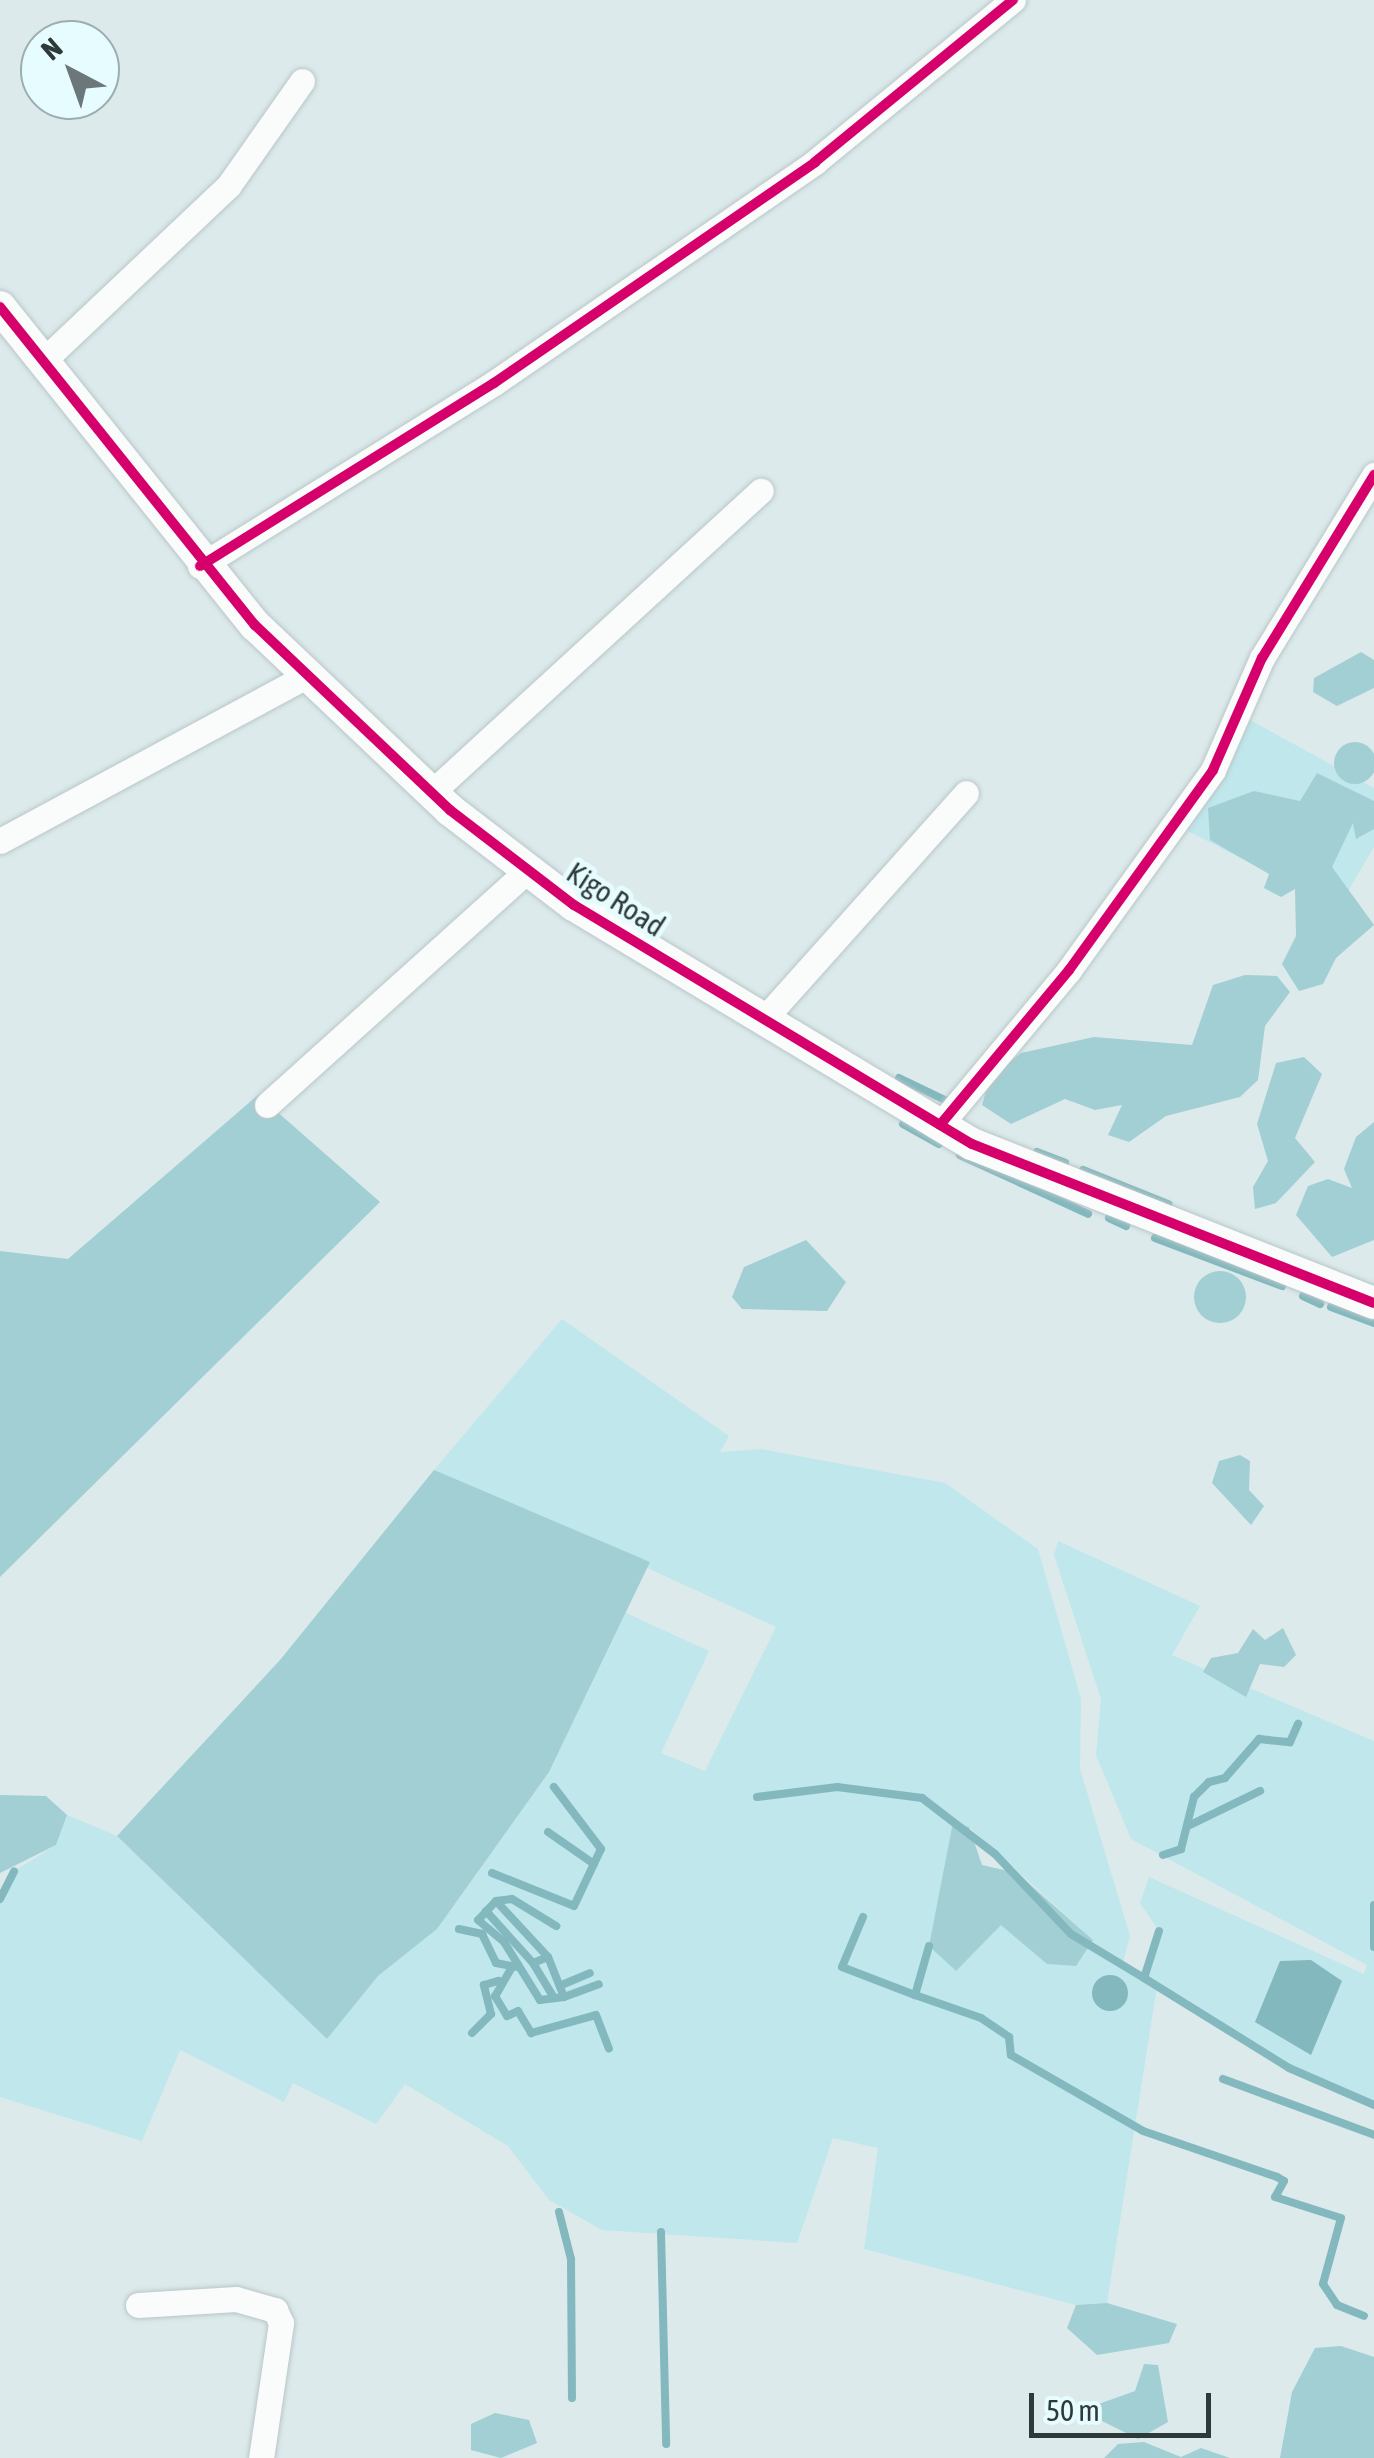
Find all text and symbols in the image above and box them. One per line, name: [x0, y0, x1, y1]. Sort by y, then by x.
north arrow: [20, 20, 120, 120]
text: N: [35, 31, 68, 66]
street label: Kigo Road: [560, 854, 672, 944]
scale bar: [1034, 2373, 1216, 2435]
text: 50 m: [1046, 2393, 1100, 2427]

